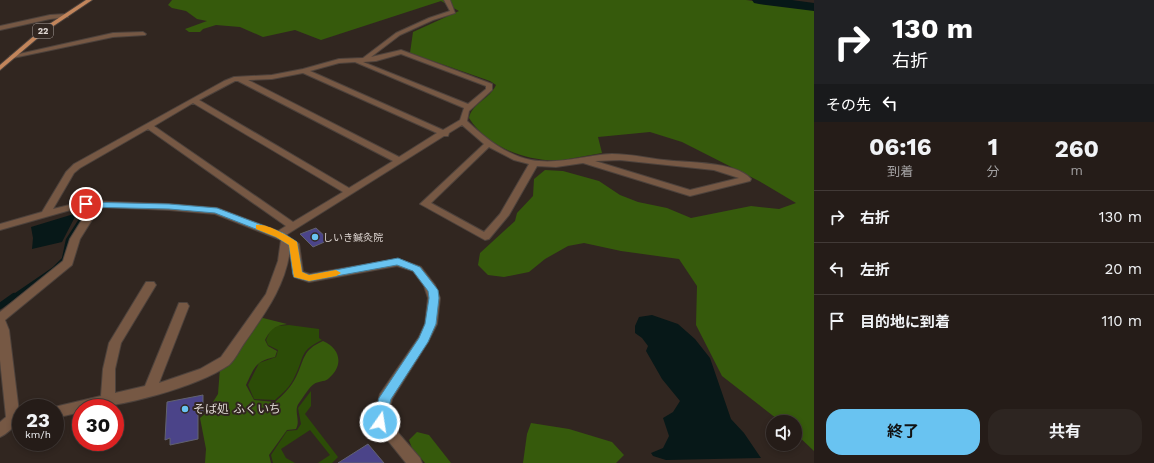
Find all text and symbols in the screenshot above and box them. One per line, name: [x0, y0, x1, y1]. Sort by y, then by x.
text: 130 m: [892, 12, 973, 45]
icon: right: [826, 16, 878, 68]
road number: 22: [33, 24, 53, 38]
text: 右折: [892, 50, 928, 71]
icon: left: [879, 92, 901, 114]
text: その先: [826, 96, 871, 114]
text: 06:16: [869, 133, 932, 161]
text: 1: [988, 133, 998, 161]
text: 260: [1055, 135, 1099, 163]
text: m: [1071, 163, 1083, 178]
text: 到着: [887, 164, 913, 179]
text: 分: [987, 164, 1000, 179]
pin: [69, 187, 103, 221]
icon: arrive: [75, 193, 97, 215]
icon: right: [826, 206, 848, 228]
text: 130 m: [1099, 208, 1142, 226]
text: 右折: [860, 209, 890, 227]
marker: しいき鍼灸院: [310, 232, 320, 242]
place label: しいき鍼灸院: [323, 232, 383, 243]
icon: left: [826, 258, 848, 280]
text: 20 m: [1105, 260, 1142, 278]
text: 左折: [860, 261, 890, 279]
icon: arrive: [826, 310, 848, 332]
text: 110 m: [1102, 312, 1142, 330]
text: 目的地に到着: [860, 313, 950, 331]
speed limit sign: 30: [72, 399, 124, 451]
position arrow: [359, 401, 401, 443]
place label: そば処 ふくいち: [193, 402, 281, 416]
marker: そば処 ふくいち: [180, 404, 190, 414]
text: 23: [26, 408, 50, 432]
button: 終了: [826, 409, 980, 455]
button: 共有: [988, 409, 1142, 455]
map controls: [766, 415, 802, 451]
button: sound: [766, 415, 802, 451]
text: km/h: [25, 429, 51, 440]

